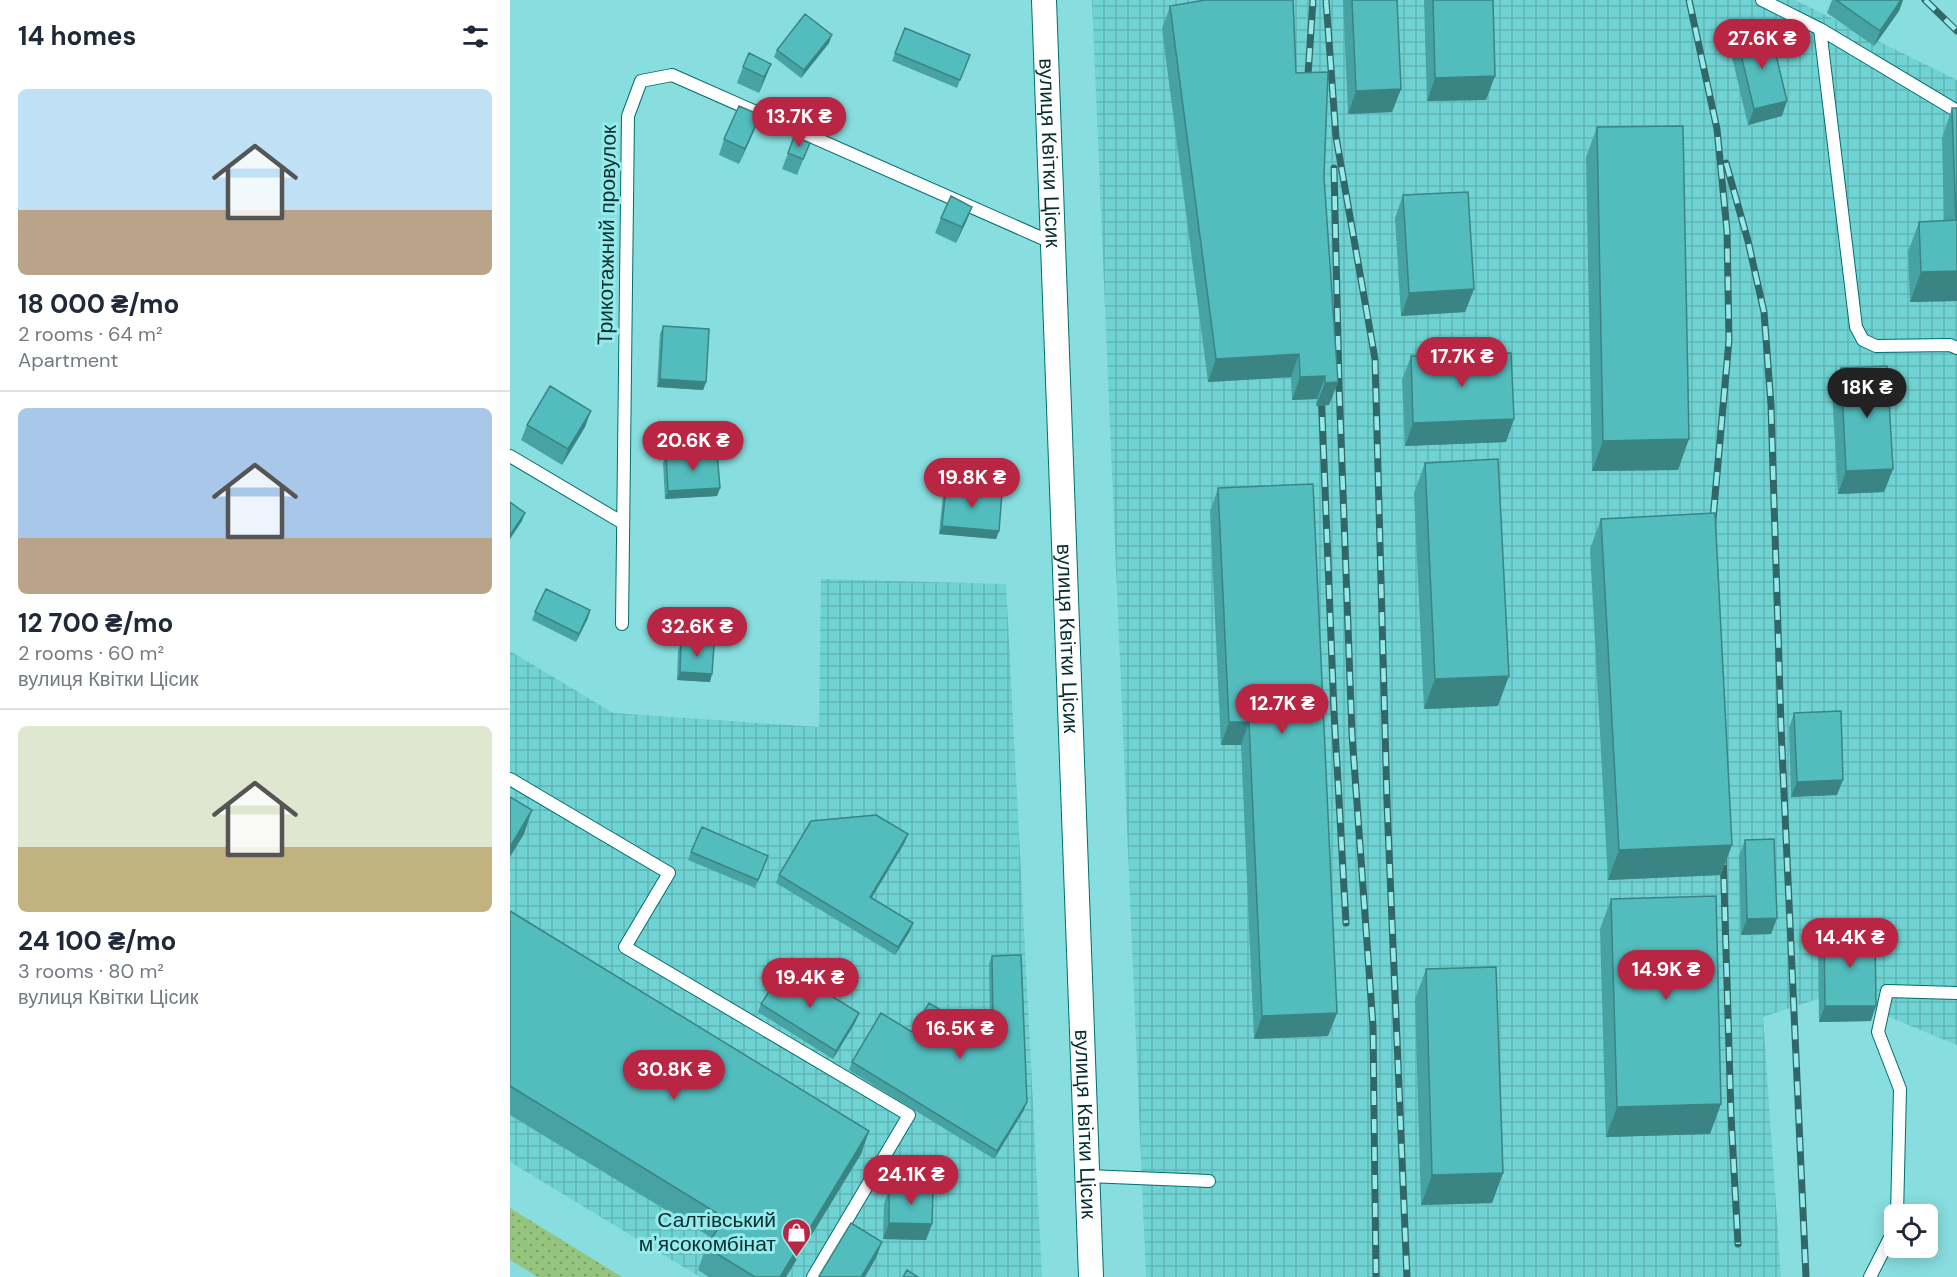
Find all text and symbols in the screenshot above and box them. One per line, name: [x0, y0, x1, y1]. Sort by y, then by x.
text: 14 homes: [18, 19, 136, 53]
pin: 27.6K ₴: [1707, 19, 1817, 70]
icon: filters: [459, 20, 492, 53]
text: 27.6K ₴: [1727, 25, 1797, 51]
street label: вулиця Квітки Цісик: [1032, 58, 1067, 249]
pin: 13.7K ₴: [744, 97, 854, 148]
text: 13.7K ₴: [766, 103, 832, 129]
street label: Трикотажний провулок: [591, 124, 623, 345]
icon: home: [201, 128, 309, 236]
text: 18 000 ₴/mo: [18, 287, 179, 321]
text: 2 rooms · 64 m²: [18, 321, 162, 347]
pin: 17.7K ₴: [1407, 337, 1517, 388]
text: 17.7K ₴: [1430, 343, 1494, 369]
text: Apartment: [18, 347, 118, 373]
pin: 18K ₴: [1825, 368, 1909, 419]
text: 18K ₴: [1841, 374, 1893, 400]
pin: 20.6K ₴: [638, 421, 748, 472]
text: 20.6K ₴: [657, 427, 729, 453]
icon: home: [201, 447, 309, 555]
pin: 19.8K ₴: [917, 458, 1027, 509]
text: 19.8K ₴: [938, 464, 1006, 490]
street label: вулиця Квітки Цісик: [1050, 543, 1085, 735]
text: 12 700 ₴/mo: [18, 606, 173, 640]
pin: 32.6K ₴: [642, 607, 752, 658]
text: 32.6K ₴: [661, 613, 733, 639]
text: 2 rooms · 60 m²: [18, 640, 164, 666]
text: вулиця Квітки Цісик: [18, 666, 198, 692]
pin: 12.7K ₴: [1227, 684, 1337, 735]
text: 12.7K ₴: [1249, 690, 1315, 716]
icon: home: [201, 765, 309, 873]
pin: 14.4K ₴: [1795, 918, 1905, 969]
text: 24 100 ₴/mo: [18, 924, 176, 958]
text: 14.4K ₴: [1815, 924, 1885, 950]
pin: 14.9K ₴: [1611, 950, 1721, 1001]
text: 14.9K ₴: [1632, 956, 1700, 982]
text: 3 rooms · 80 m²: [18, 958, 164, 984]
pin: 19.4K ₴: [755, 958, 865, 1009]
text: 19.4K ₴: [776, 964, 844, 990]
text: вулиця Квітки Цісик: [18, 984, 198, 1010]
pin: 16.5K ₴: [905, 1009, 1015, 1060]
text: 16.5K ₴: [926, 1015, 994, 1041]
street label: вулиця Квітки Цісик: [1068, 1029, 1103, 1220]
pin: 30.8K ₴: [619, 1050, 729, 1101]
text: 30.8K ₴: [637, 1056, 711, 1082]
pin: 24.1K ₴: [856, 1155, 966, 1206]
text: 24.1K ₴: [877, 1161, 945, 1187]
map controls: [1884, 1204, 1938, 1258]
button: locate: [1884, 1204, 1938, 1258]
place label: Салтівський мʼясокомбінат: [639, 1206, 776, 1258]
shop icon: Салтівський мʼясокомбінат: [781, 1216, 813, 1258]

